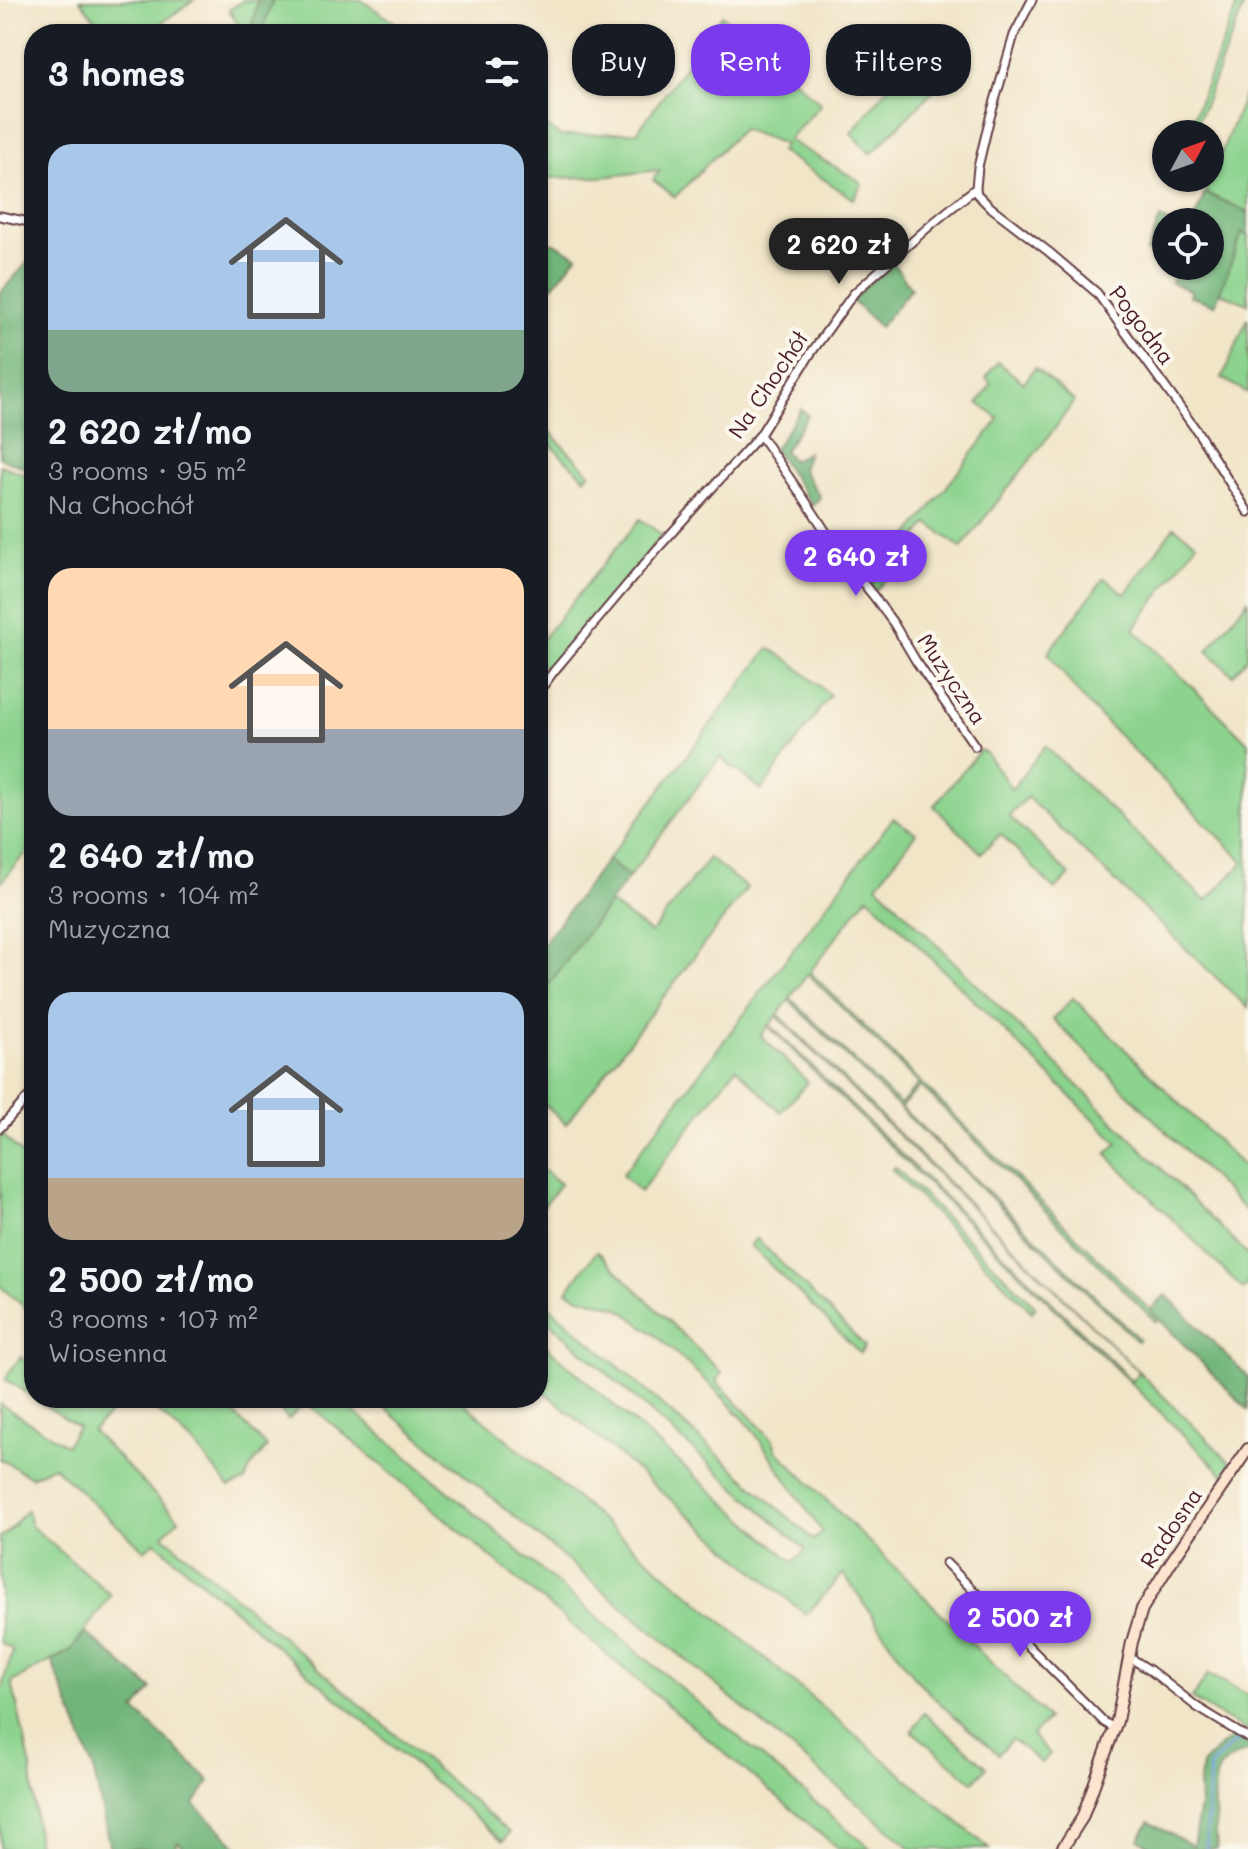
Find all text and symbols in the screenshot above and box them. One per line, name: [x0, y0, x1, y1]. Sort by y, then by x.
chip: Buy: [572, 24, 675, 96]
chip: Rent: [691, 24, 810, 96]
chip: Filters: [826, 24, 971, 96]
text: 3 homes: [48, 50, 185, 95]
icon: filters: [480, 50, 524, 94]
north arrow: [1152, 120, 1224, 192]
map controls: [1152, 120, 1224, 280]
icon: home: [214, 196, 358, 340]
button: locate: [1152, 208, 1224, 280]
pin: 2 620 zł: [756, 218, 922, 286]
text: 2 620 zł: [787, 227, 891, 261]
street label: Pogodna: [1103, 279, 1182, 370]
street label: Na Chochół: [721, 325, 814, 444]
text: 2 620 zł/mo: [48, 408, 252, 453]
text: 3 rooms · 95 m²: [48, 453, 246, 487]
text: Na Chochół: [48, 487, 194, 521]
pin: 2 640 zł: [773, 530, 939, 598]
text: 2 640 zł: [803, 539, 909, 573]
icon: home: [214, 620, 358, 764]
street label: Muzyczna: [911, 627, 994, 730]
text: 2 640 zł/mo: [48, 832, 254, 877]
text: 3 rooms · 104 m²: [48, 877, 259, 911]
text: Muzyczna: [48, 911, 171, 945]
icon: home: [214, 1044, 358, 1188]
text: 2 500 zł/mo: [48, 1256, 254, 1301]
text: 3 rooms · 107 m²: [48, 1301, 258, 1335]
text: Wiosenna: [48, 1335, 168, 1369]
street label: Radosna: [1133, 1482, 1208, 1574]
pin: 2 500 zł: [937, 1591, 1103, 1659]
text: 2 500 zł: [967, 1600, 1073, 1634]

